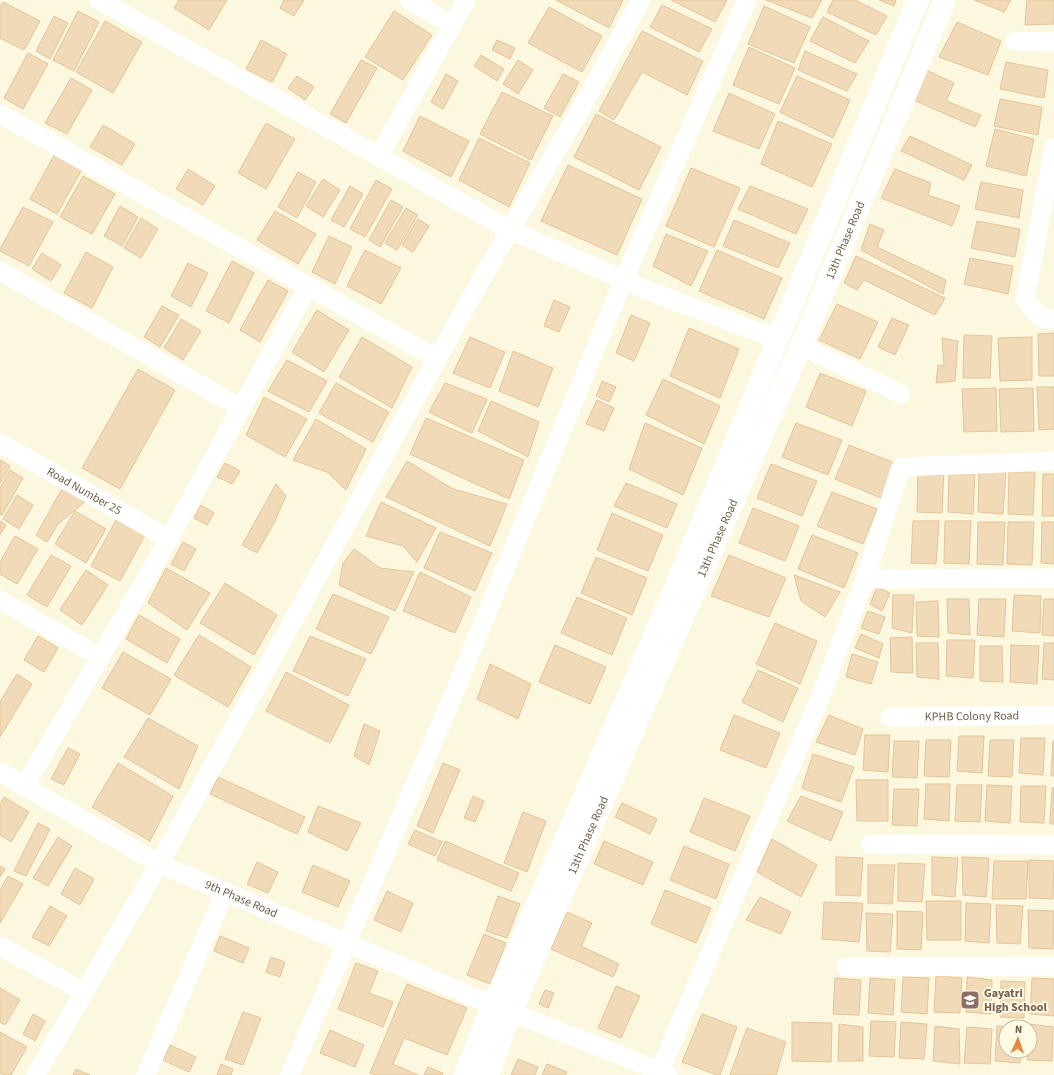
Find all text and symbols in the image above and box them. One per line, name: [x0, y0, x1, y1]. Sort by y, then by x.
street label: 13th Phase Road: [822, 199, 869, 282]
street label: Road Number 25: [44, 463, 125, 519]
street label: 13th Phase Road: [693, 497, 742, 580]
street label: KPHB Colony Road: [925, 707, 1019, 726]
street label: 13th Phase Road: [564, 794, 613, 877]
street label: 9th Phase Road: [202, 876, 280, 922]
place label: Gayatri High School: [984, 985, 1048, 1016]
school or university icon: Gayatri High School: [959, 989, 981, 1011]
north arrow: [998, 1019, 1038, 1059]
text: N: [1014, 1022, 1023, 1037]

